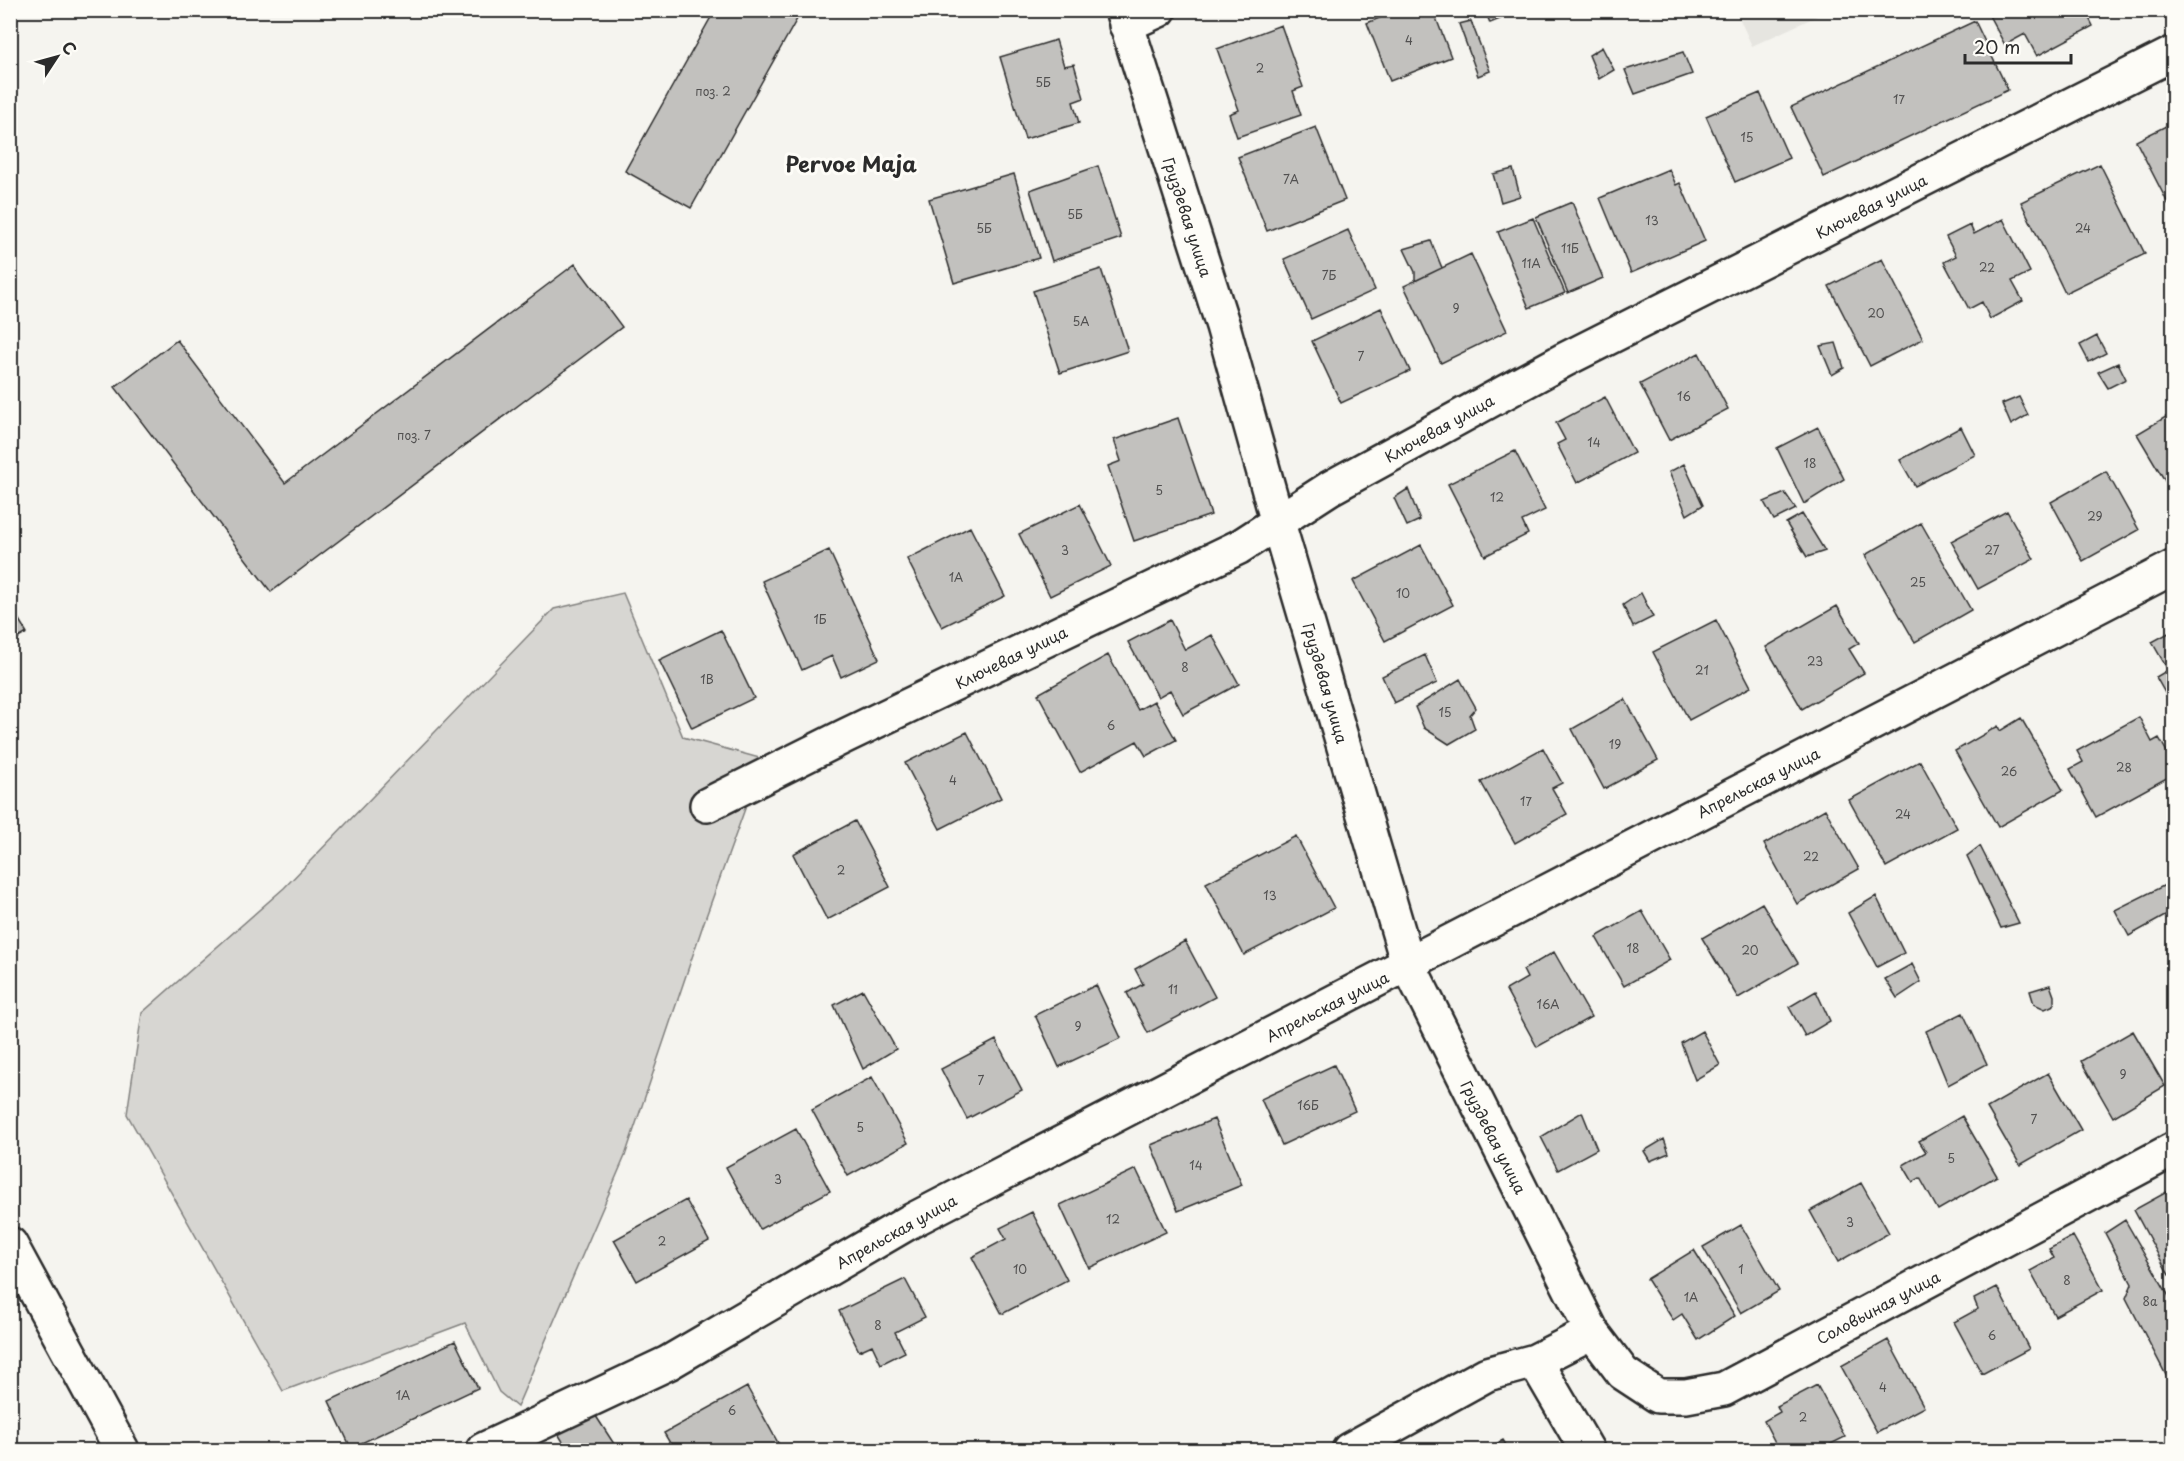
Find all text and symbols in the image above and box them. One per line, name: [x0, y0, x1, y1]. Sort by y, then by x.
north arrow: [27, 27, 87, 87]
scale bar: [1965, 27, 2072, 65]
house number: 4: [1405, 31, 1413, 49]
text: 20 m: [1974, 33, 2020, 60]
text: С: [57, 36, 83, 60]
house number: 2: [1256, 59, 1264, 77]
house number: 5Б: [1035, 73, 1051, 91]
house number: поз. 2: [695, 82, 731, 100]
house number: 17: [1893, 90, 1905, 108]
house number: 15: [1740, 128, 1754, 146]
district label: Pervoe Maja: [785, 147, 917, 179]
street label: Груздевая улица: [1158, 154, 1218, 280]
street label: Ключевая улица: [1811, 168, 1931, 244]
house number: 7А: [1283, 170, 1299, 188]
house number: 5Б: [1067, 205, 1083, 223]
house number: 13: [1645, 211, 1659, 229]
house number: 5Б: [976, 219, 992, 237]
house number: 24: [2075, 219, 2091, 237]
house number: 11Б: [1561, 239, 1579, 257]
house number: 11А: [1521, 254, 1541, 272]
house number: 22: [1979, 258, 1995, 276]
house number: 7Б: [1322, 266, 1337, 284]
house number: 9: [1452, 299, 1460, 317]
house number: 20: [1867, 304, 1885, 322]
house number: 5А: [1073, 312, 1089, 330]
house number: 7: [1358, 347, 1365, 365]
house number: 16: [1677, 387, 1691, 405]
street label: Ключевая улица: [1380, 388, 1499, 468]
house number: поз. 7: [397, 426, 431, 444]
house number: 14: [1587, 433, 1601, 451]
house number: 18: [1804, 454, 1816, 472]
house number: 5: [1155, 481, 1163, 499]
house number: 12: [1490, 488, 1504, 506]
house number: 29: [2087, 507, 2103, 525]
house number: 3: [1061, 541, 1069, 559]
house number: 27: [1985, 541, 2000, 559]
house number: 1А: [949, 568, 963, 586]
house number: 25: [1910, 573, 1926, 591]
house number: 10: [1396, 584, 1410, 602]
house number: 1Б: [813, 610, 827, 628]
street label: Ключевая улица: [951, 620, 1071, 694]
street label: Груздевая улица: [1298, 620, 1354, 747]
house number: 23: [1807, 652, 1823, 670]
house number: 8: [1181, 658, 1189, 676]
house number: 21: [1695, 661, 1709, 679]
house number: 1В: [700, 670, 714, 688]
house number: 15: [1438, 703, 1452, 721]
house number: 6: [1107, 716, 1115, 734]
house number: 19: [1609, 735, 1621, 753]
street label: Апрельская улица: [1693, 741, 1824, 823]
house number: 28: [2116, 758, 2132, 776]
house number: 26: [2001, 762, 2017, 780]
house number: 4: [949, 771, 957, 789]
house number: 17: [1520, 792, 1532, 810]
house number: 24: [1895, 805, 1911, 823]
house number: 22: [1803, 847, 1819, 865]
house number: 2: [837, 861, 845, 879]
house number: 13: [1263, 886, 1277, 904]
house number: 18: [1627, 939, 1639, 957]
house number: 20: [1741, 941, 1759, 959]
street label: Апрельская улица: [1262, 965, 1393, 1047]
house number: 11: [1168, 980, 1178, 998]
house number: 16А: [1537, 995, 1560, 1013]
house number: 9: [1074, 1017, 1082, 1035]
house number: 9: [2119, 1065, 2127, 1083]
house number: 7: [978, 1071, 985, 1089]
street label: Груздевая улица: [1455, 1076, 1533, 1198]
house number: 16Б: [1297, 1096, 1319, 1114]
house number: 7: [2031, 1110, 2038, 1128]
house number: 5: [856, 1118, 864, 1136]
house number: 5: [1947, 1149, 1955, 1167]
house number: 14: [1189, 1156, 1203, 1174]
house number: 3: [774, 1170, 782, 1188]
street label: Апрельская улица: [831, 1188, 961, 1274]
house number: 12: [1106, 1210, 1120, 1228]
house number: 3: [1846, 1213, 1854, 1231]
house number: 2: [658, 1232, 666, 1250]
house number: 10: [1013, 1260, 1027, 1278]
house number: 1: [1738, 1260, 1744, 1278]
street label: Соловьиная улица: [1812, 1264, 1944, 1349]
house number: 8: [2063, 1271, 2071, 1289]
house number: 1А: [1684, 1288, 1698, 1306]
house number: 8а: [2143, 1292, 2158, 1310]
house number: 8: [874, 1316, 882, 1334]
house number: 6: [1988, 1326, 1996, 1344]
house number: 4: [1879, 1378, 1887, 1396]
house number: 1А: [396, 1386, 410, 1404]
house number: 6: [728, 1401, 736, 1419]
house number: 2: [1799, 1408, 1807, 1426]

